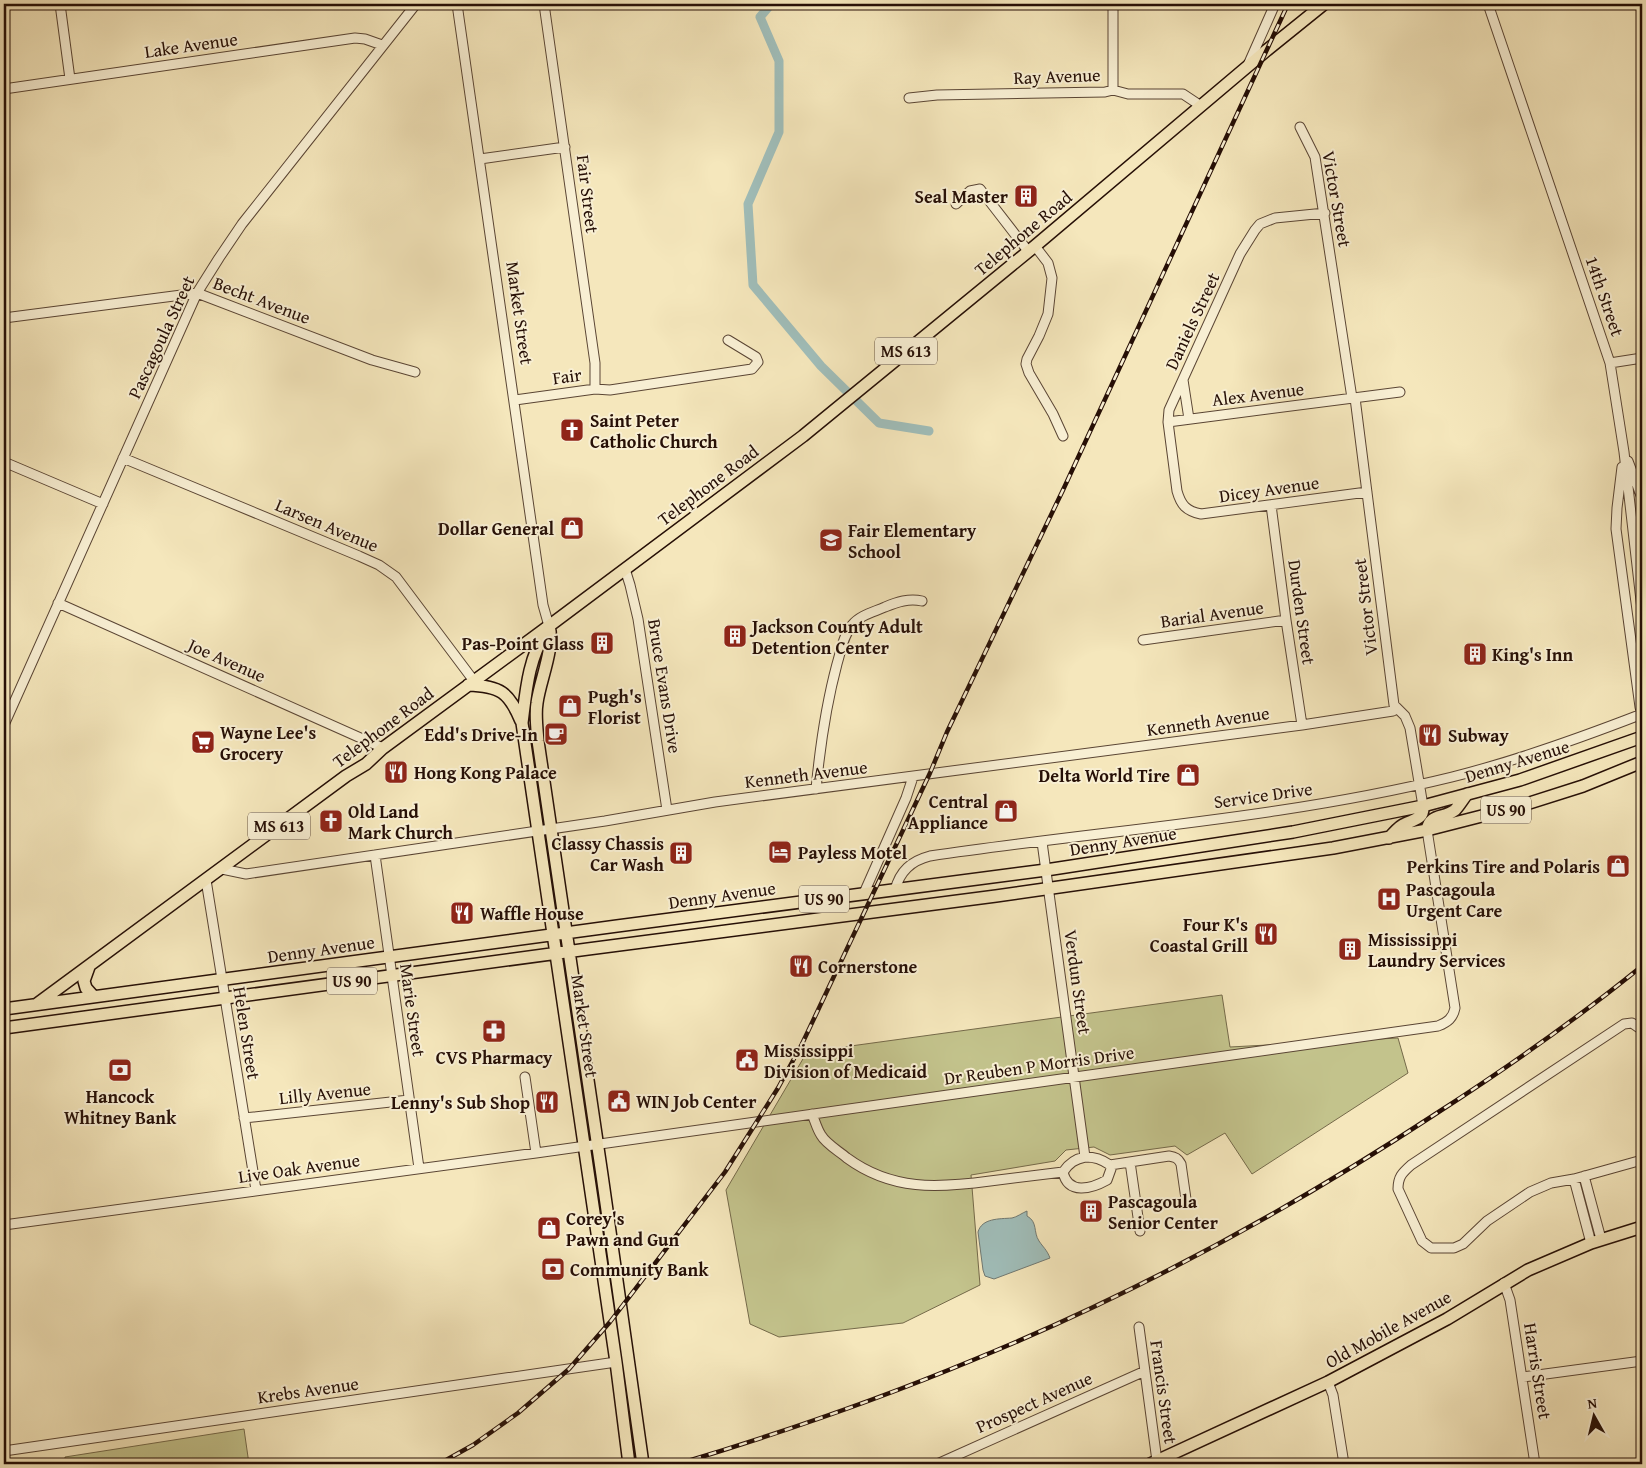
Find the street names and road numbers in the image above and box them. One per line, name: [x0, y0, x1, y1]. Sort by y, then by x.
street label: Lake Avenue: [143, 25, 239, 65]
street label: Ray Avenue: [1013, 61, 1101, 91]
street label: Victor Street: [1315, 149, 1359, 250]
street label: Fair Street: [570, 153, 606, 235]
street label: Telephone Road: [968, 184, 1078, 282]
street label: 14th Street: [1579, 252, 1632, 340]
street label: Market Street: [499, 260, 541, 367]
street label: Daniels Street: [1158, 267, 1227, 374]
street label: Becht Avenue: [210, 269, 314, 331]
street label: Pascagoula Street: [121, 271, 202, 403]
road number: MS 613: [875, 338, 937, 364]
street label: Fair: [551, 361, 584, 391]
street label: Alex Avenue: [1210, 375, 1306, 413]
street label: Telephone Road: [652, 438, 765, 532]
street label: Dicey Avenue: [1217, 469, 1321, 509]
street label: Larsen Avenue: [271, 491, 383, 559]
street label: Victor Street: [1346, 556, 1384, 657]
street label: Durden Street: [1281, 558, 1323, 667]
street label: Barial Avenue: [1159, 593, 1265, 635]
street label: Bruce Evans Drive: [641, 617, 689, 755]
street label: Joe Avenue: [182, 630, 270, 689]
street label: Telephone Road: [327, 680, 440, 774]
street label: Kenneth Avenue: [1145, 699, 1271, 743]
street label: Denny Avenue: [1461, 732, 1573, 790]
street label: Kenneth Avenue: [743, 753, 869, 795]
street label: Service Drive: [1212, 775, 1314, 815]
road number: US 90: [1481, 796, 1531, 824]
road number: MS 613: [248, 812, 310, 839]
street label: Denny Avenue: [1068, 819, 1178, 863]
street label: Denny Avenue: [667, 874, 777, 916]
road number: US 90: [799, 886, 849, 912]
street label: Denny Avenue: [266, 928, 376, 970]
street label: Verdun Street: [1057, 928, 1099, 1037]
street label: Marie Street: [393, 962, 433, 1059]
road number: US 90: [327, 968, 377, 994]
street label: Market Street: [564, 973, 606, 1080]
street label: Helen Street: [226, 985, 268, 1082]
street label: Dr Reuben P Morris Drive: [942, 1038, 1136, 1092]
street label: Lilly Avenue: [278, 1075, 372, 1111]
street label: Live Oak Avenue: [236, 1146, 362, 1190]
street label: Old Mobile Avenue: [1320, 1283, 1456, 1375]
street label: Harris Street: [1517, 1321, 1559, 1422]
street label: Francis Street: [1143, 1338, 1185, 1446]
street label: Prospect Avenue: [971, 1364, 1097, 1440]
street label: Krebs Avenue: [256, 1370, 360, 1410]

